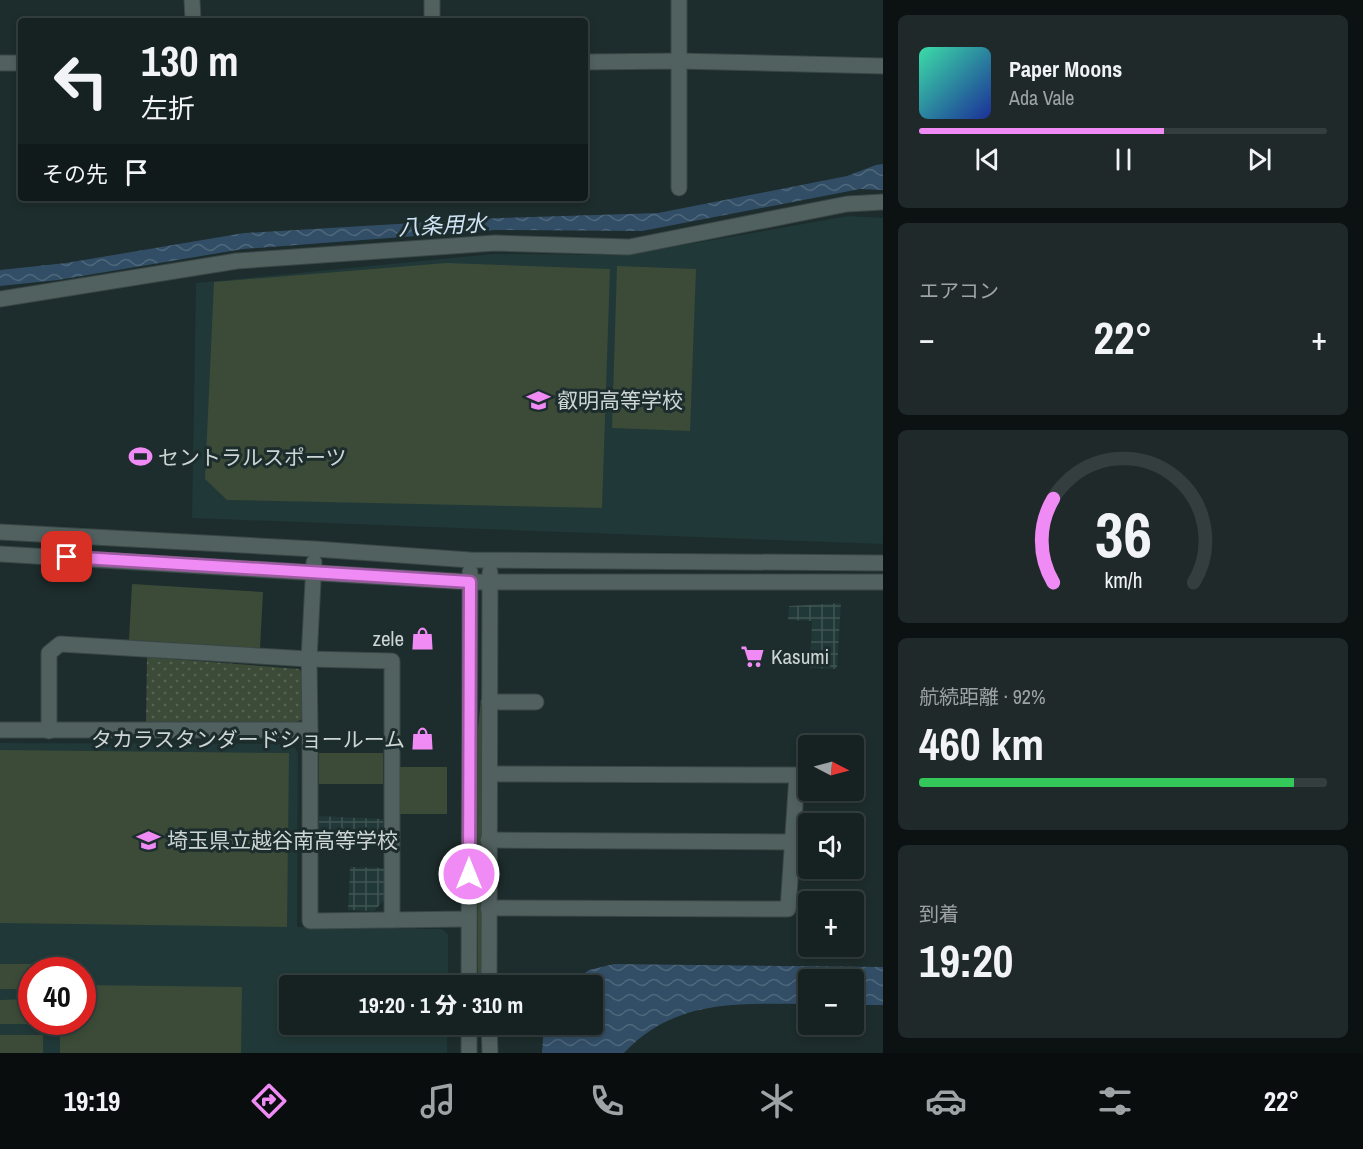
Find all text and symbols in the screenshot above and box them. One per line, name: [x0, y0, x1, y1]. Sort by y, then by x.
text: 130 m: [141, 33, 239, 89]
icon: left: [42, 42, 120, 120]
text: Paper Moons: [1009, 54, 1122, 84]
text: Ada Vale: [1009, 84, 1074, 111]
text: 左折: [141, 90, 195, 126]
icon: previous: [971, 143, 1004, 176]
icon: pause: [1107, 143, 1140, 176]
icon: next: [1243, 143, 1276, 176]
icon: arrive: [120, 156, 153, 189]
text: その先: [42, 159, 108, 189]
water label: 八条用水: [397, 208, 489, 242]
text: エアコン: [919, 277, 999, 304]
text: 22°: [1093, 307, 1153, 368]
text: −: [919, 316, 935, 360]
text: +: [1311, 316, 1327, 360]
place label: 叡明高等学校: [557, 386, 683, 415]
school or university icon: 叡明高等学校: [526, 387, 552, 413]
place label: セントラルスポーツ: [158, 443, 347, 472]
sports icon: セントラルスポーツ: [127, 444, 153, 470]
text: 36: [1095, 493, 1151, 577]
pin: [41, 531, 92, 582]
icon: arrive: [50, 540, 83, 573]
text: km/h: [1104, 567, 1142, 596]
place label: zele: [372, 624, 404, 653]
shop icon: zele: [409, 625, 435, 651]
place label: Kasumi: [771, 642, 829, 671]
supermarket icon: Kasumi: [740, 643, 766, 669]
text: 航続距離 · 92%: [919, 683, 1046, 710]
text: 460 km: [919, 713, 1044, 774]
place label: タカラスタンダードショールーム: [91, 725, 405, 754]
shop icon: タカラスタンダードショールーム: [410, 726, 436, 752]
north arrow: [798, 735, 864, 801]
map controls: [798, 735, 864, 1035]
button: sound: [798, 813, 864, 879]
place label: 埼玉県立越谷南高等学校: [167, 826, 398, 855]
school or university icon: 埼玉県立越谷南高等学校: [136, 827, 162, 853]
position arrow: [437, 842, 501, 906]
button: +: [798, 891, 864, 957]
text: 到着: [919, 900, 959, 927]
text: 19:20: [919, 930, 1013, 991]
speed limit sign: 40: [18, 957, 96, 1035]
button: −: [798, 969, 864, 1035]
text: 19:20 · 1 分 · 310 m: [359, 990, 523, 1020]
icon: directions: [248, 1080, 290, 1122]
icon: music: [417, 1080, 459, 1122]
icon: phone: [586, 1080, 628, 1122]
icon: climate: [756, 1080, 798, 1122]
icon: car: [925, 1080, 967, 1122]
icon: filters: [1094, 1080, 1136, 1122]
text: 19:19: [64, 1083, 120, 1119]
text: 22°: [1264, 1083, 1299, 1119]

